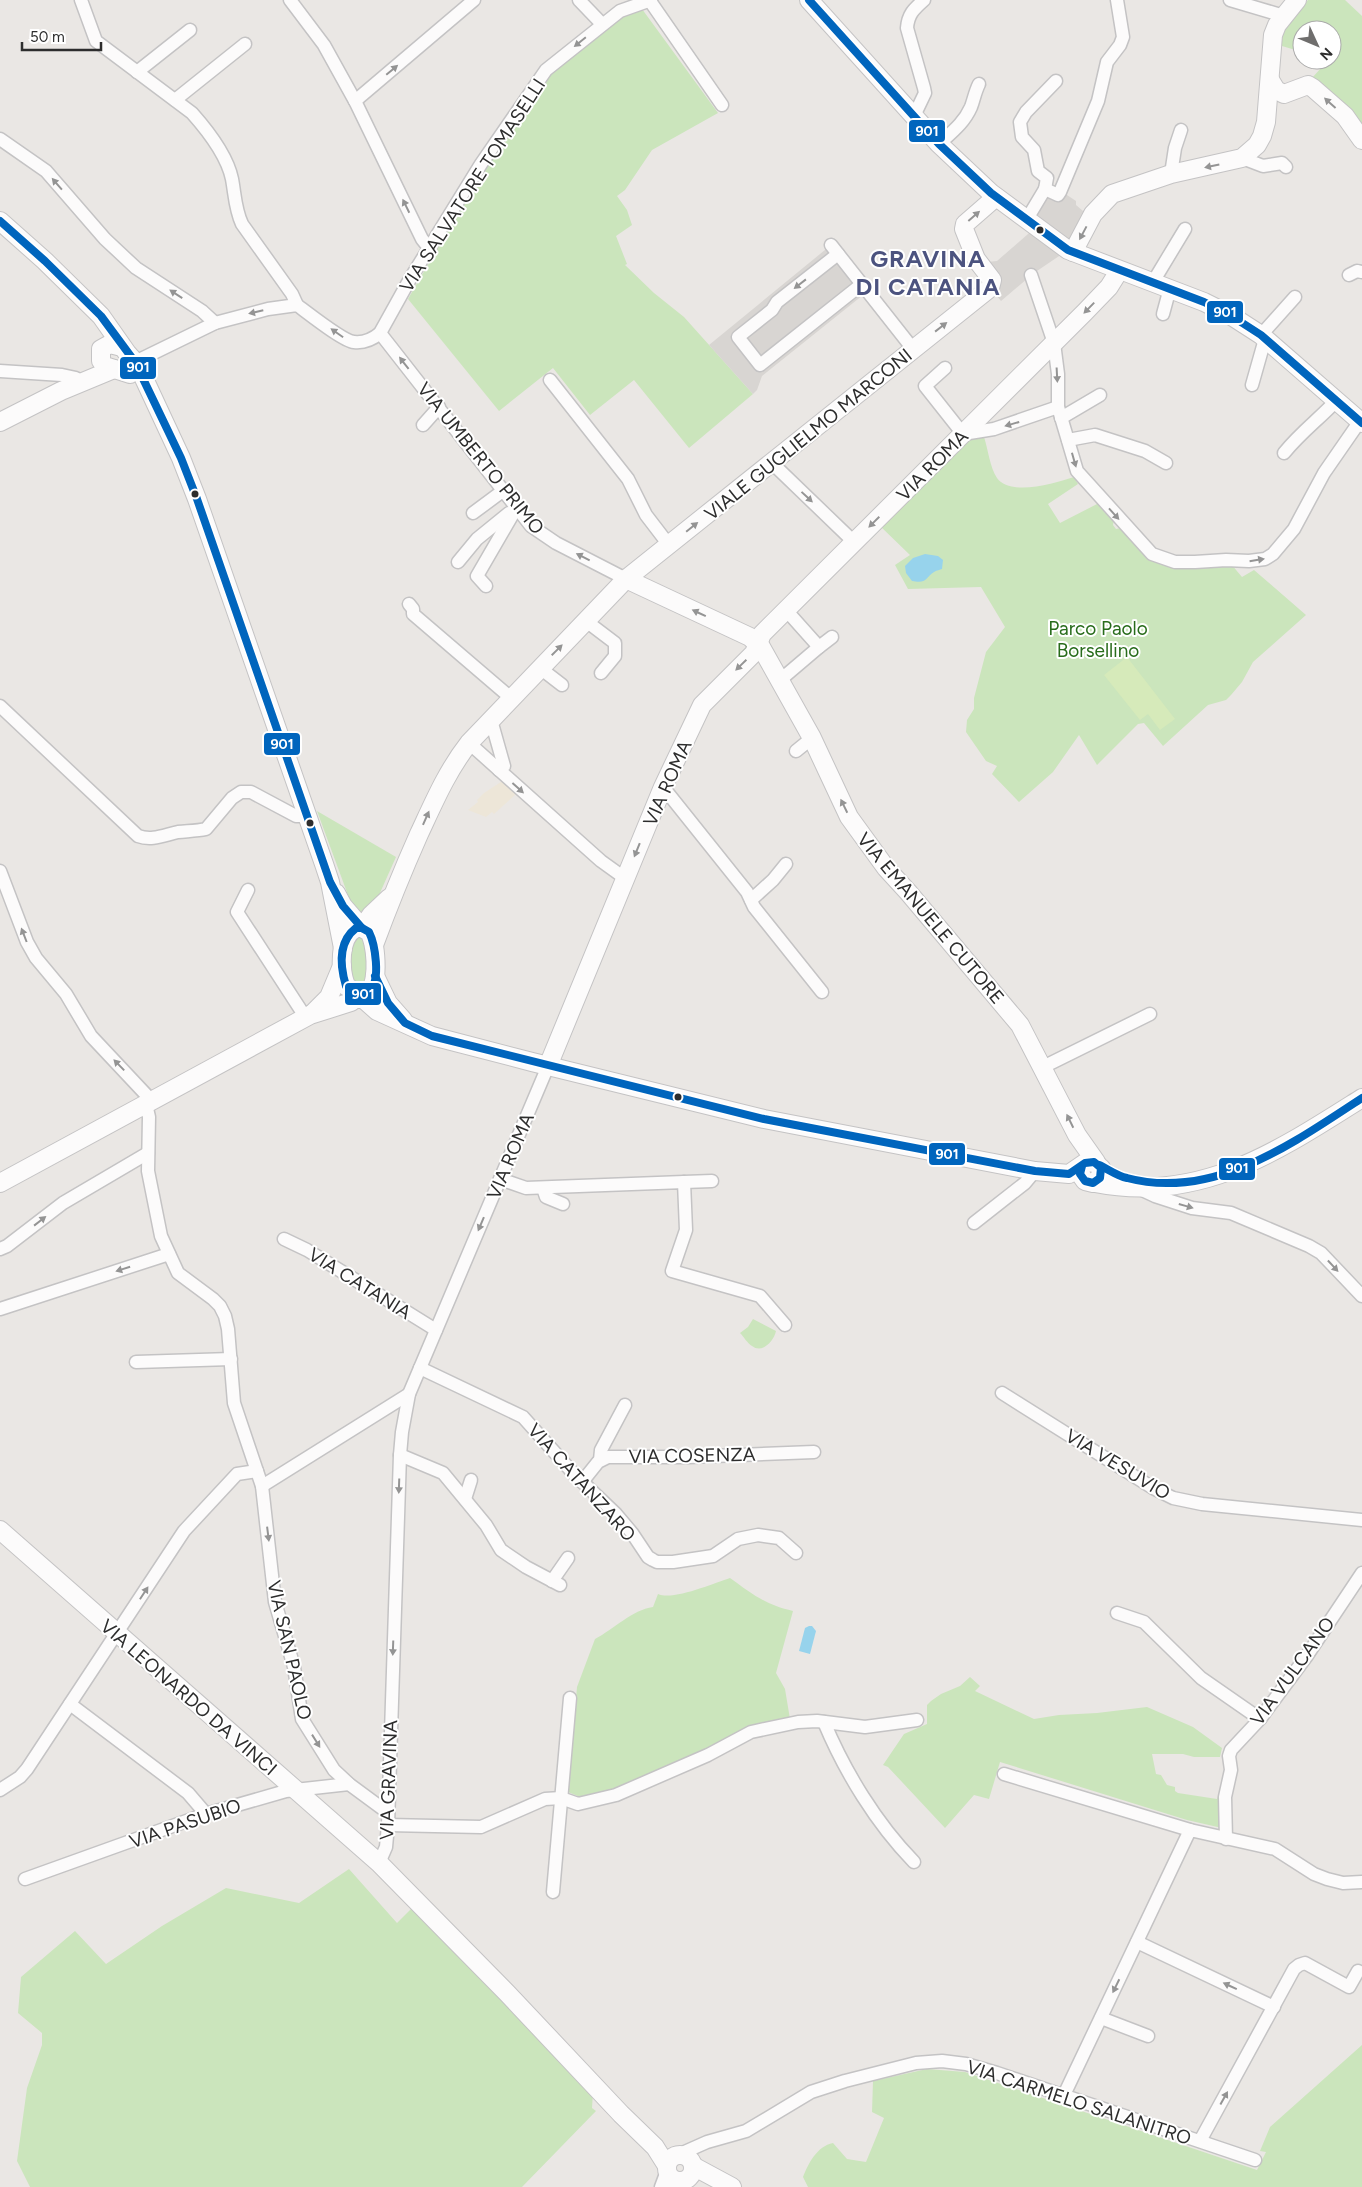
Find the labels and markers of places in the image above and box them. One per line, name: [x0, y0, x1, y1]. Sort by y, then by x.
unlabelled marker: [1035, 225, 1045, 235]
unlabelled marker: [190, 489, 200, 499]
unlabelled marker: [305, 818, 315, 828]
unlabelled marker: [673, 1092, 683, 1102]

